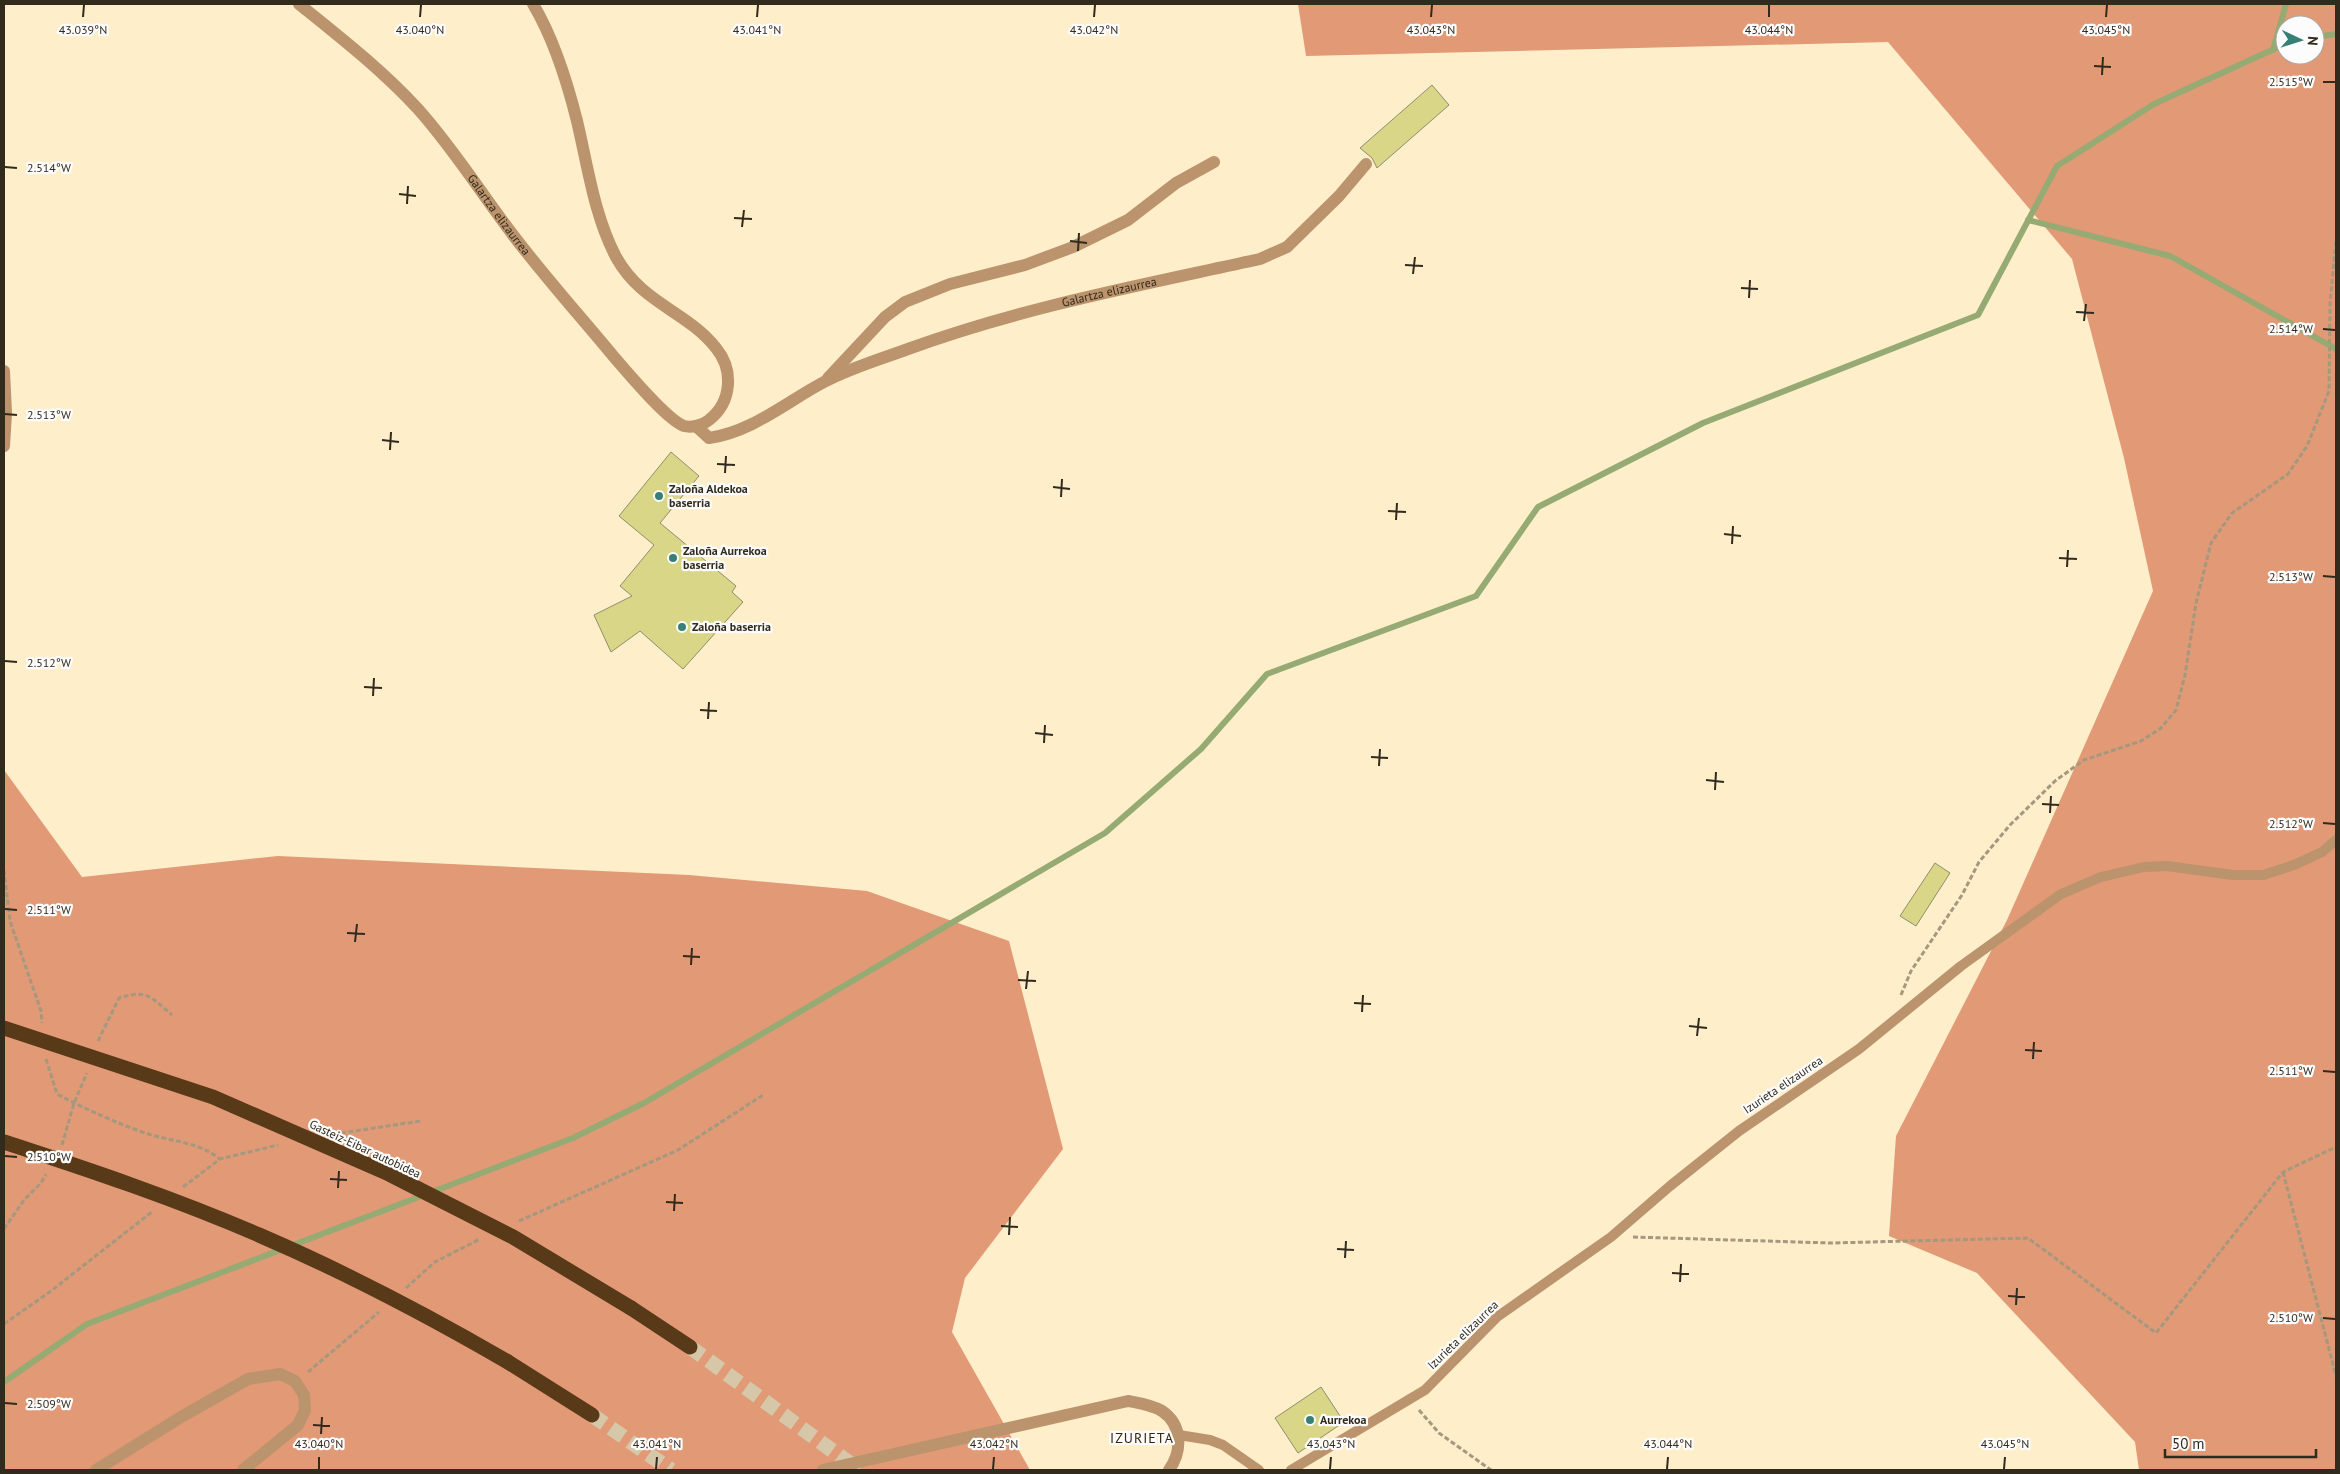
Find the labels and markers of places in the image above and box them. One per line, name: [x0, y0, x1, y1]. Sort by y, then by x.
place label: Zaloña Aldekoa baserria: [669, 481, 748, 510]
marker: Zaloña Aldekoa baserria: [653, 490, 665, 502]
place label: Zaloña Aurrekoa baserria: [683, 543, 767, 572]
marker: Zaloña Aurrekoa baserria: [667, 552, 679, 564]
place label: Zaloña baserria: [692, 619, 771, 634]
marker: Zaloña baserria: [676, 621, 688, 633]
place label: Aurrekoa: [1320, 1412, 1366, 1427]
marker: Aurrekoa: [1304, 1414, 1316, 1426]

